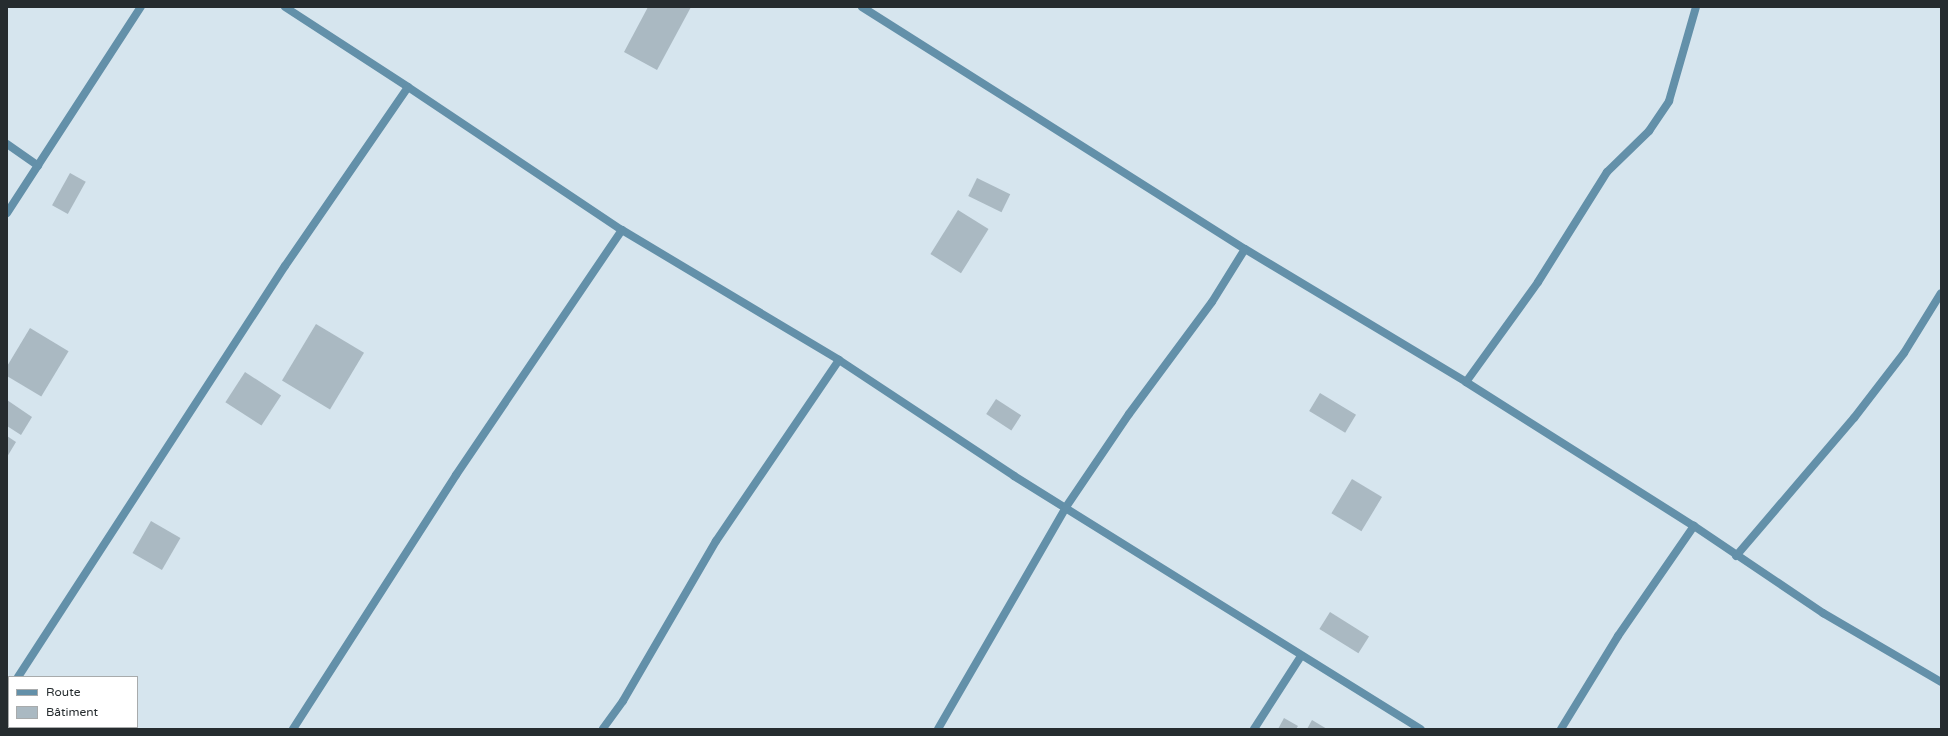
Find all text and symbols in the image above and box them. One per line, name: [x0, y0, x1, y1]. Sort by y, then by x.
legend: [8, 676, 138, 728]
text: Route: [46, 685, 80, 699]
text: Bâtiment: [46, 705, 98, 719]

